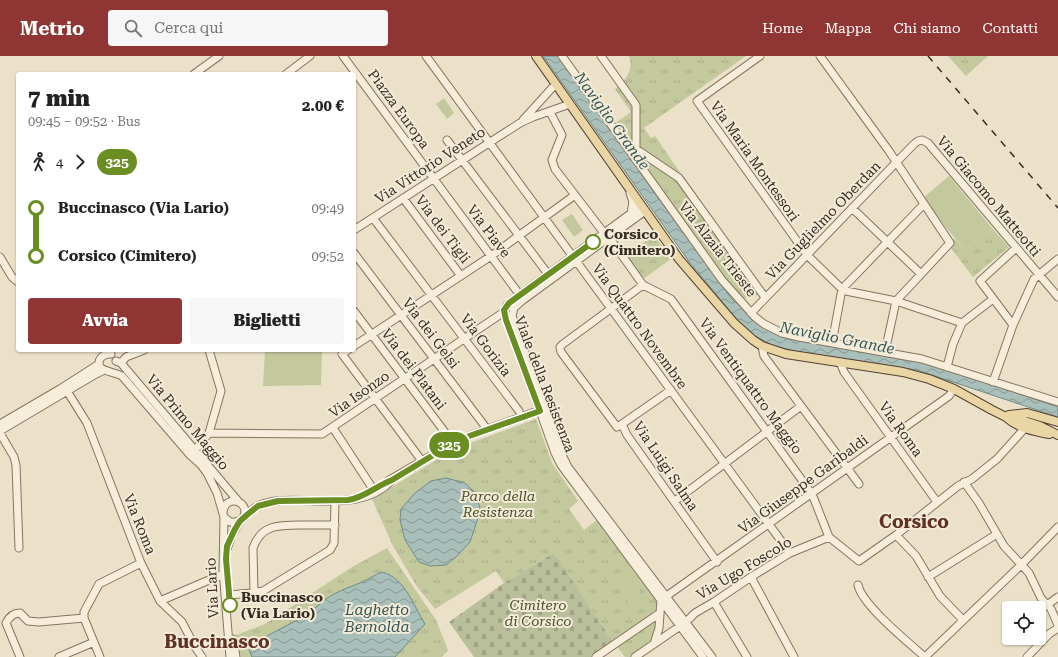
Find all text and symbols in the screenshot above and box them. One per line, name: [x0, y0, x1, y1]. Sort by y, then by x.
search box: [108, 10, 388, 46]
text: Metrio: [20, 17, 84, 40]
icon: search: [122, 17, 144, 39]
text: Cerca qui: [154, 19, 223, 37]
text: Home: [762, 20, 803, 36]
text: Mappa: [825, 20, 871, 36]
text: Chi siamo: [893, 20, 961, 36]
text: Contatti: [983, 20, 1038, 36]
street label: Piazza Europa: [365, 66, 433, 152]
water label: Naviglio Grande: [570, 68, 654, 174]
text: 7 min: [28, 86, 90, 111]
text: 2.00 €: [302, 97, 344, 115]
street label: Via Maria Montessori: [707, 98, 803, 225]
text: 09:45 – 09:52 · Bus: [28, 114, 140, 129]
street label: Via Vittorio Veneto: [372, 123, 488, 207]
street label: Via Giacomo Matteotti: [934, 133, 1044, 260]
icon: walk: [28, 151, 50, 173]
icon: forward: [69, 151, 91, 173]
text: 325: [105, 154, 129, 170]
text: 4: [56, 155, 63, 170]
street label: Via Guglielmo Oberdan: [762, 158, 884, 282]
street label: Via dei Tigli: [412, 192, 474, 266]
street label: Via Alzaia Trieste: [676, 198, 760, 300]
text: Buccinasco (Via Lario): [58, 199, 229, 217]
text: 09:49: [312, 201, 344, 216]
street label: Via Piave: [464, 202, 514, 261]
place label: Corsico (Cimitero): [604, 226, 675, 258]
marker: Corsico (Cimitero): [585, 234, 601, 250]
text: Corsico (Cimitero): [58, 247, 196, 265]
text: 09:52: [312, 249, 344, 264]
street label: Via Quattro Novembre: [589, 260, 691, 392]
street label: Via dei Gelsi: [399, 295, 463, 372]
button: Avvia: [28, 298, 182, 344]
button: Biglietti: [190, 298, 344, 344]
street label: Via Gorizia: [457, 311, 515, 380]
street label: Viale della Resistenza: [512, 314, 579, 455]
street label: Via Ventiquattro Maggio: [696, 315, 806, 457]
water label: Naviglio Grande: [777, 318, 896, 358]
street label: Via dei Platani: [378, 325, 450, 413]
street label: Via Isonzo: [326, 367, 392, 421]
street label: Via Primo Maggio: [143, 371, 233, 473]
street label: Via Roma: [876, 398, 926, 460]
street label: Via Luigi Salma: [630, 418, 702, 514]
street label: Via Giuseppe Garibaldi: [735, 431, 871, 536]
line badge: 325: [426, 432, 472, 458]
text: 325: [437, 437, 461, 453]
park label: Parco della Resistenza: [460, 488, 535, 520]
street label: Via Roma: [121, 491, 160, 557]
district label: Corsico: [879, 511, 949, 532]
street label: Via Ugo Foscolo: [694, 533, 794, 603]
street label: Via Lario: [202, 557, 222, 619]
place label: Buccinasco (Via Lario): [241, 589, 323, 621]
marker: Buccinasco (Via Lario): [222, 597, 238, 613]
park label: Cimitero di Corsico: [504, 597, 572, 629]
water label: Laghetto Bernolda: [344, 601, 409, 636]
map controls: [1002, 601, 1046, 645]
button: locate: [1002, 601, 1046, 645]
district label: Buccinasco: [164, 631, 270, 652]

